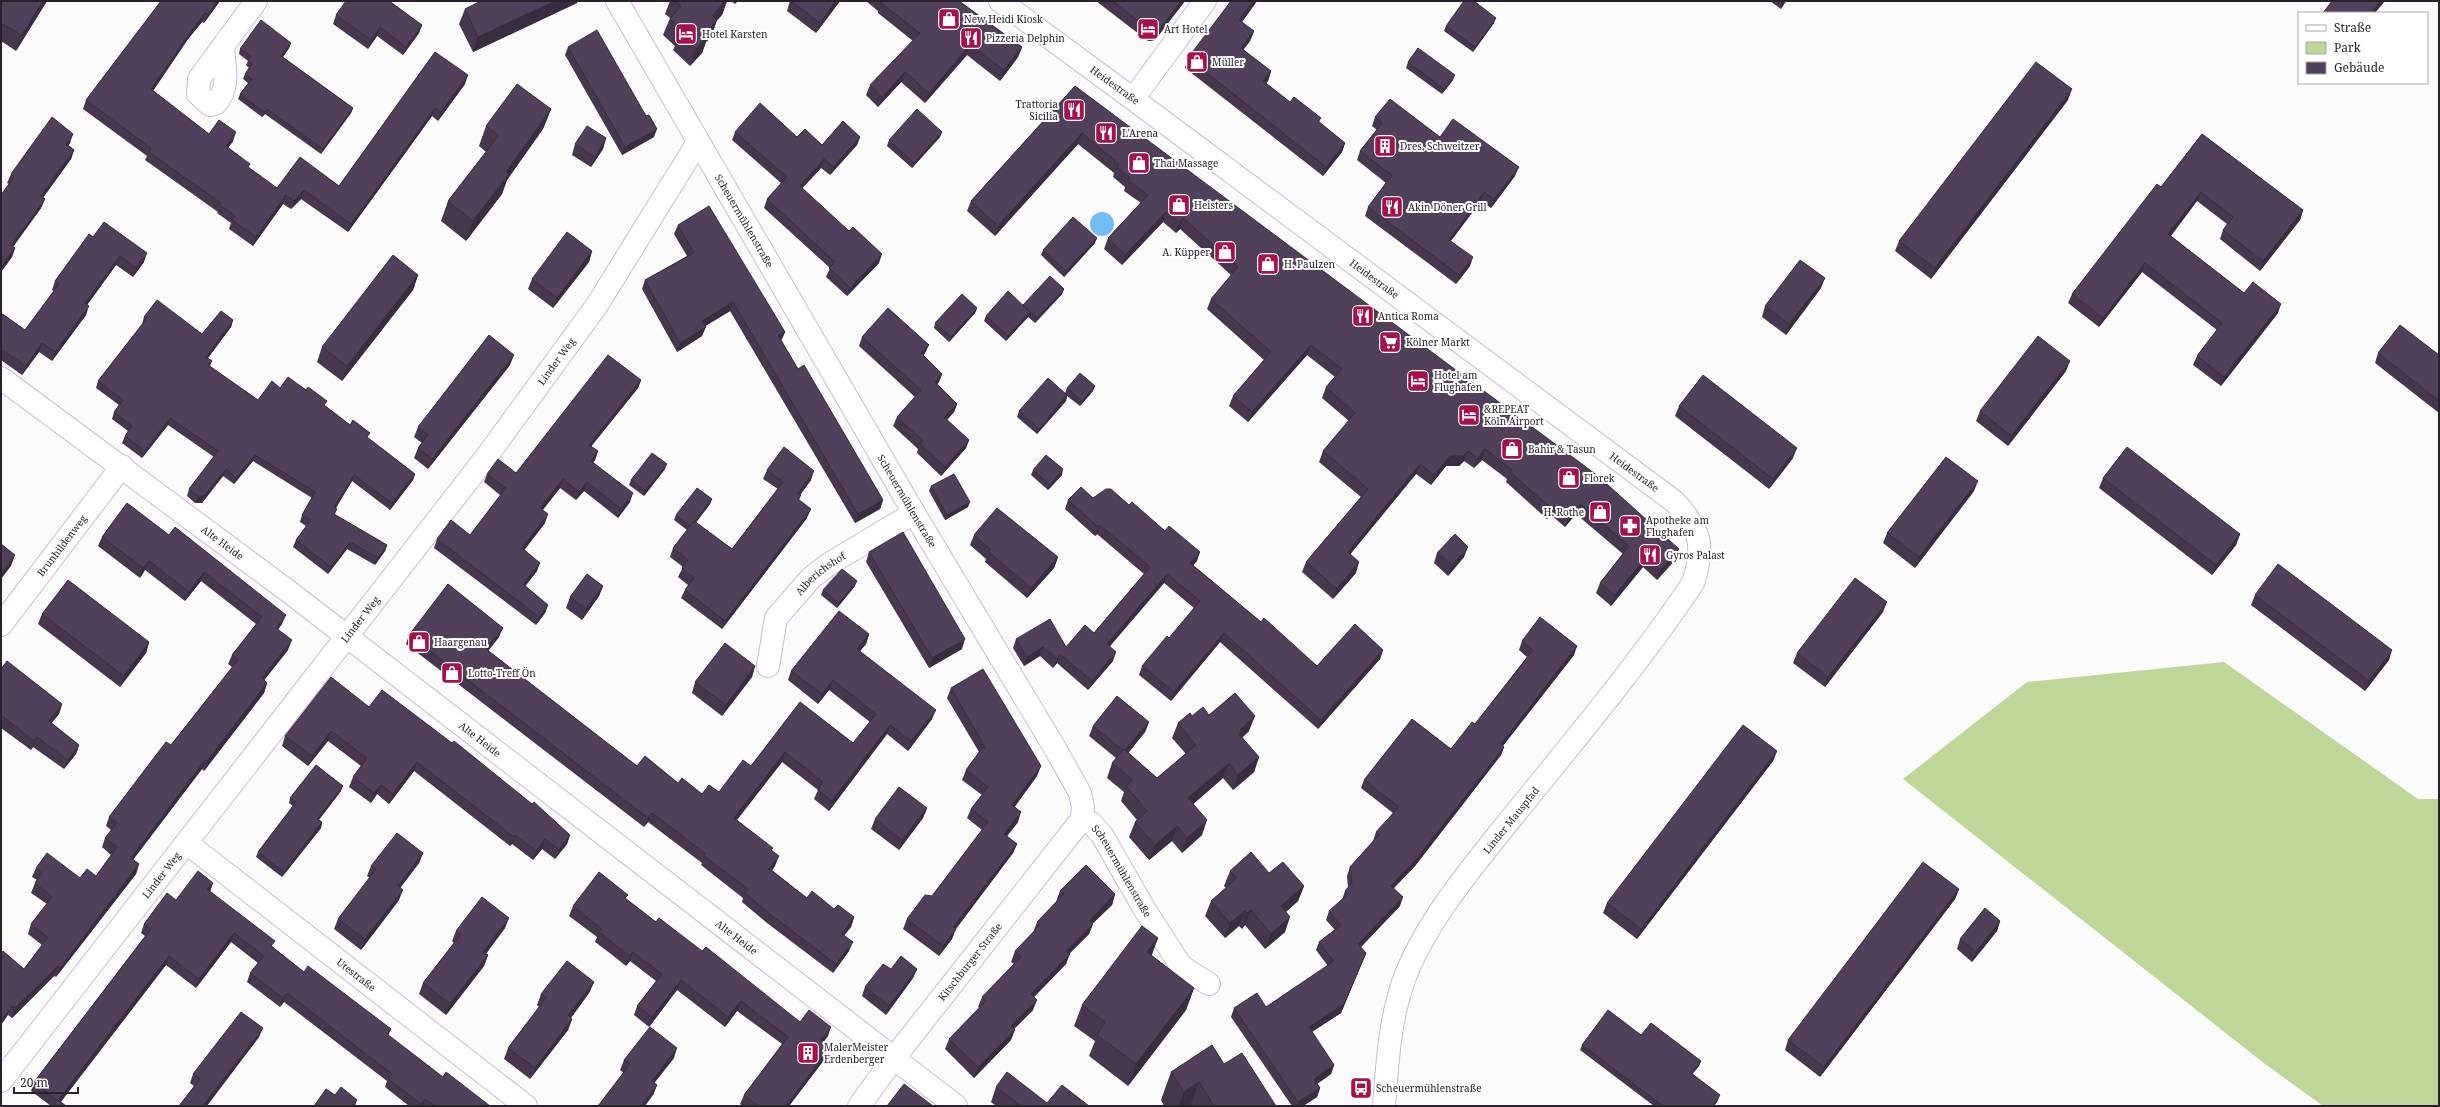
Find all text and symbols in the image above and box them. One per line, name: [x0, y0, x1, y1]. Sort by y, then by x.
shop icon: New Heidi Kiosk: [936, 6, 962, 32]
place label: New Heidi Kiosk: [964, 12, 1043, 26]
legend: [2298, 12, 2428, 84]
hotel icon: Art Hotel: [1135, 16, 1161, 42]
text: Straße: [2334, 19, 2371, 36]
hotel icon: Hotel Karsten: [673, 21, 699, 47]
place label: Art Hotel: [1164, 22, 1208, 36]
restaurant icon: Pizzeria Delphin: [958, 25, 984, 51]
place label: Hotel Karsten: [702, 27, 768, 41]
place label: Pizzeria Delphin: [986, 31, 1065, 45]
text: Park: [2334, 39, 2362, 56]
shop icon: Müller: [1184, 49, 1210, 75]
place label: Müller: [1212, 55, 1244, 69]
text: Gebäude: [2334, 59, 2385, 76]
street label: Heidestraße: [1087, 62, 1143, 108]
place label: Trattoria Sicilia: [1015, 97, 1058, 123]
restaurant icon: Trattoria Sicilia: [1061, 97, 1087, 123]
restaurant icon: L'Arena: [1093, 120, 1119, 146]
place label: L'Arena: [1122, 126, 1159, 140]
building icon: Dres. Schweitzer: [1372, 133, 1398, 159]
place label: Dres. Schweitzer: [1400, 139, 1480, 153]
shop icon: Thai Massage: [1126, 150, 1152, 176]
place label: Thai Massage: [1154, 156, 1218, 170]
street label: Scheuermühlenstraße: [712, 171, 777, 270]
shop icon: Heisters: [1166, 192, 1192, 218]
restaurant icon: Akin Döner Grill: [1379, 194, 1405, 220]
place label: Heisters: [1194, 198, 1234, 212]
place label: Akin Döner Grill: [1408, 200, 1487, 214]
shop icon: A. Küpper: [1212, 239, 1238, 265]
place label: A. Küpper: [1162, 245, 1210, 259]
shop icon: H. Paulzen: [1255, 251, 1281, 277]
street label: Heidestraße: [1347, 256, 1402, 302]
place label: H. Paulzen: [1284, 257, 1336, 271]
restaurant icon: Antica Roma: [1350, 303, 1376, 329]
place label: Antica Roma: [1378, 309, 1439, 323]
supermarket icon: Kölner Markt: [1377, 329, 1403, 355]
street label: Linder Weg: [534, 334, 578, 388]
place label: Kölner Markt: [1406, 335, 1470, 349]
hotel icon: Hotel am Flughafen: [1405, 368, 1431, 394]
place label: Hotel am Flughafen: [1434, 368, 1483, 394]
hotel icon: &REPEAT Köln Airport: [1456, 402, 1482, 428]
place label: &REPEAT Köln Airport: [1484, 402, 1544, 428]
shop icon: Bahir & Tasun: [1499, 436, 1525, 462]
place label: Bahir & Tasun: [1528, 442, 1596, 456]
street label: Heidestraße: [1607, 449, 1662, 495]
street label: Scheuermühlenstraße: [874, 452, 940, 550]
shop icon: Florek: [1556, 465, 1582, 491]
place label: Florek: [1584, 471, 1615, 485]
shop icon: H. Rothe: [1587, 499, 1613, 525]
place label: H. Rothe: [1543, 505, 1584, 519]
street label: Brunhildenweg: [34, 511, 90, 579]
pharmacy icon: Apotheke am Flughafen: [1617, 513, 1643, 539]
place label: Apotheke am Flughafen: [1646, 513, 1709, 539]
street label: Alte Heide: [199, 522, 247, 563]
restaurant icon: Gyros Palast: [1637, 542, 1663, 568]
street label: Alberichshof: [792, 548, 849, 598]
place label: Gyros Palast: [1666, 548, 1725, 562]
street label: Linder Weg: [338, 593, 383, 645]
shop icon: Haargenau: [406, 629, 432, 655]
place label: Haargenau: [434, 635, 488, 649]
shop icon: Lotto-Treff Ön: [439, 660, 465, 686]
place label: Lotto-Treff Ön: [468, 666, 536, 680]
street label: Alte Heide: [456, 718, 504, 760]
street label: Linder Mauspfad: [1480, 784, 1542, 856]
street label: Scheuermühlenstraße: [1089, 821, 1155, 920]
street label: Linder Weg: [139, 848, 184, 901]
street label: Alte Heide: [713, 916, 761, 958]
street label: Kitschburger Straße: [935, 920, 1005, 1004]
street label: Utestraße: [334, 955, 379, 994]
building icon: MalerMeister Erdenberger: [795, 1040, 821, 1066]
place label: MalerMeister Erdenberger: [824, 1040, 888, 1066]
scale bar: [14, 1069, 78, 1095]
text: 20 m: [20, 1074, 48, 1091]
bus stop icon: Scheuermühlenstraße: [1348, 1075, 1374, 1101]
place label: Scheuermühlenstraße: [1376, 1081, 1482, 1095]

